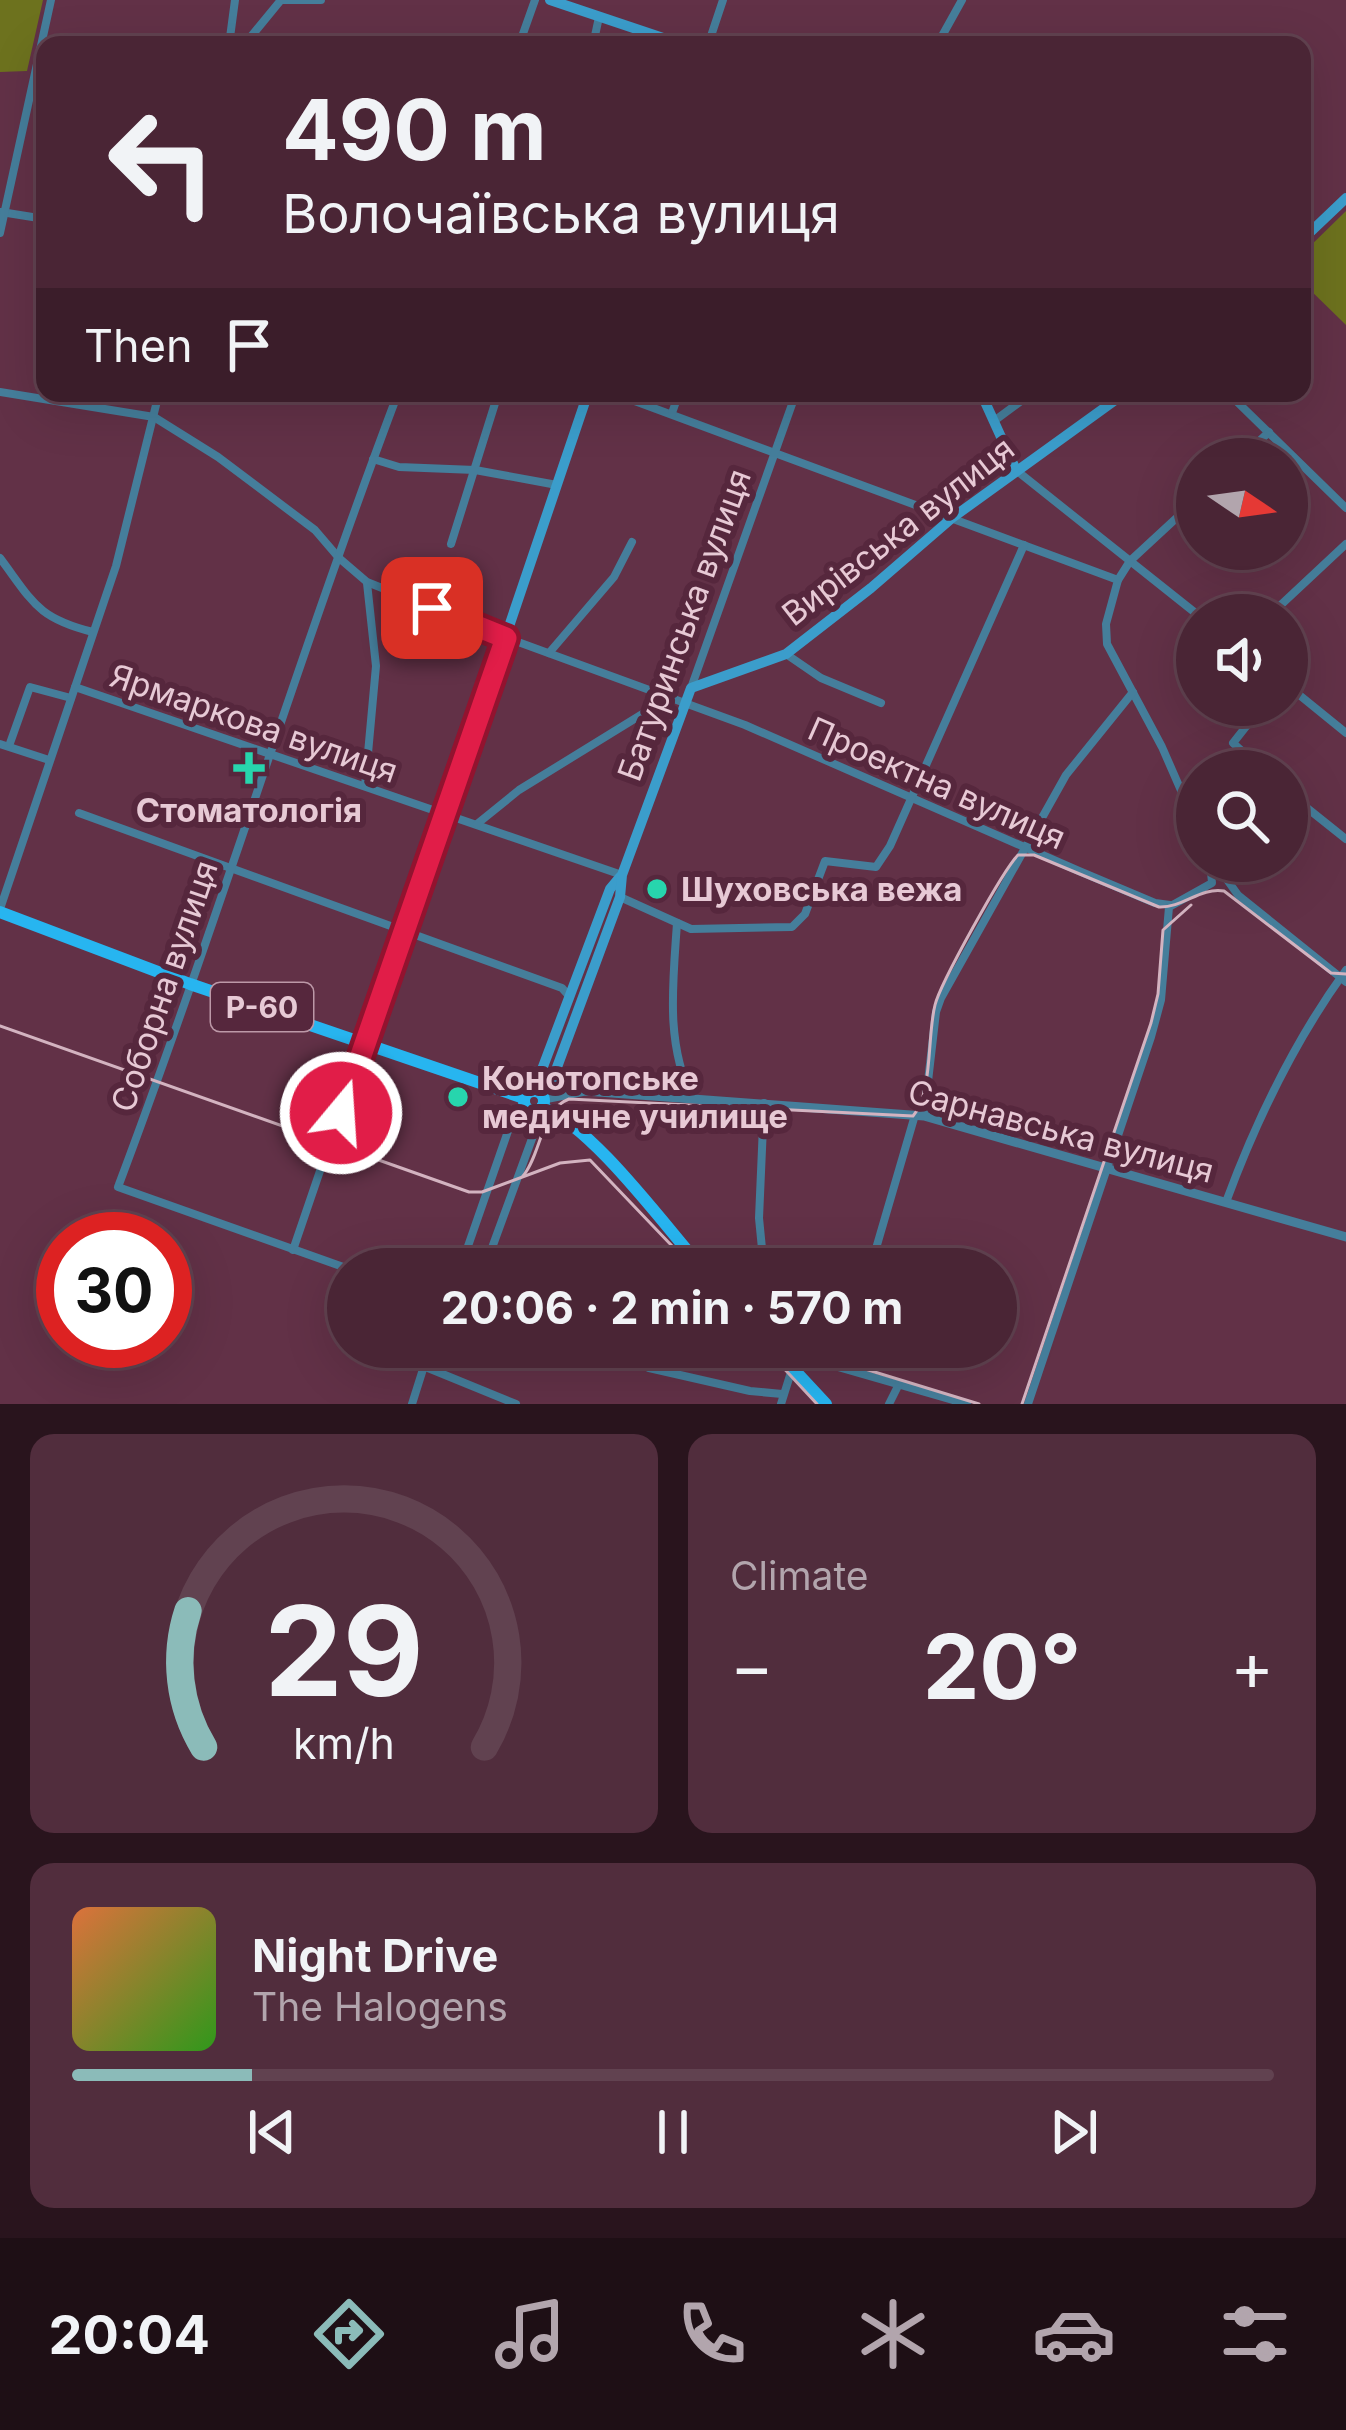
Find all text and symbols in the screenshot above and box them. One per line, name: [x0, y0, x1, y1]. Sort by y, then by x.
text: 490 m: [282, 79, 547, 180]
icon: left: [84, 84, 240, 240]
text: Волочаївська вулиця: [282, 181, 840, 246]
icon: arrive: [216, 312, 282, 378]
text: Then: [84, 318, 192, 373]
street label: Вирівська вулиця: [774, 428, 1022, 634]
north arrow: [1176, 438, 1308, 570]
map controls: [1176, 438, 1308, 882]
street label: Батуринська вулиця: [609, 464, 759, 786]
pin: [381, 557, 483, 659]
icon: arrive: [399, 575, 465, 641]
button: sound: [1176, 594, 1308, 726]
street label: Ярмаркова вулиця: [105, 655, 403, 791]
street label: Проектна вулиця: [802, 708, 1072, 858]
button: search: [1176, 750, 1308, 882]
marker: Стоматологія: [233, 752, 265, 784]
place label: Стоматологія: [136, 790, 362, 830]
street label: Соборна вулиця: [102, 855, 226, 1117]
place label: Шуховська вежа: [681, 869, 962, 909]
marker: Шуховська вежа: [644, 876, 670, 902]
road number: Р-60: [211, 983, 313, 1031]
position arrow: [278, 1050, 404, 1176]
place label: Конотопське медичне училище: [482, 1058, 788, 1136]
street label: Сарнавська вулиця: [904, 1071, 1218, 1191]
marker: Конотопське медичне училище: [445, 1084, 471, 1110]
speed limit sign: 30: [36, 1212, 192, 1368]
text: 20:06 · 2 min · 570 m: [441, 1280, 903, 1335]
text: Climate: [730, 1552, 869, 1599]
text: 29: [264, 1575, 424, 1726]
text: 20°: [923, 1612, 1081, 1721]
text: −: [730, 1626, 774, 1706]
text: +: [1230, 1626, 1274, 1706]
text: km/h: [293, 1716, 395, 1768]
text: Night Drive: [252, 1928, 498, 1983]
text: The Halogens: [252, 1983, 508, 2030]
icon: previous: [239, 2099, 305, 2165]
icon: pause: [640, 2099, 706, 2165]
icon: next: [1041, 2099, 1107, 2165]
icon: directions: [307, 2292, 391, 2376]
icon: music: [488, 2292, 572, 2376]
icon: phone: [670, 2292, 754, 2376]
icon: climate: [851, 2292, 935, 2376]
icon: car: [1032, 2292, 1116, 2376]
icon: filters: [1213, 2292, 1297, 2376]
text: 20:04: [49, 2302, 210, 2367]

